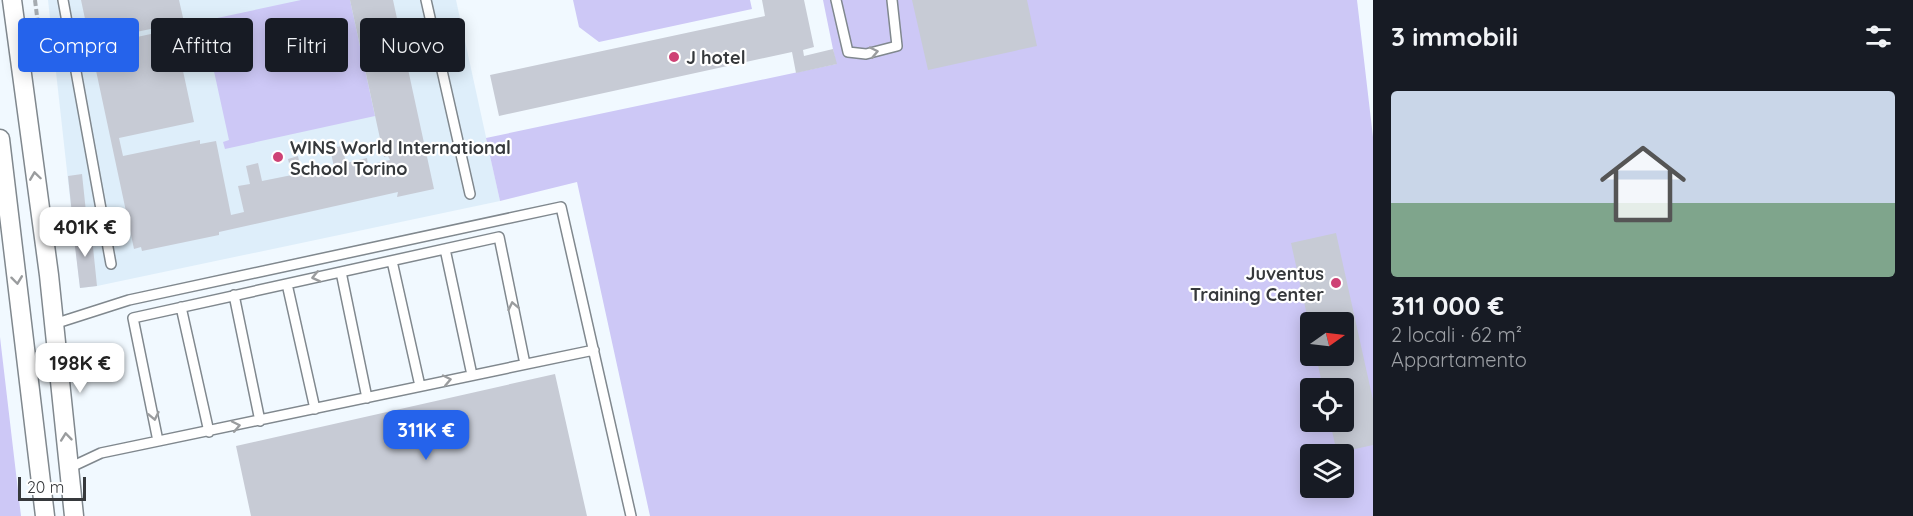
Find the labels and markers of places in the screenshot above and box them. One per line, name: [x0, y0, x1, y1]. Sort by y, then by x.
place label: J hotel: [686, 46, 746, 69]
marker: J hotel: [667, 50, 681, 64]
place label: WINS World International School Torino: [290, 136, 511, 180]
marker: WINS World International School Torino: [271, 150, 285, 164]
pin: 401K €: [36, 207, 134, 258]
place label: Juventus Training Center: [1190, 262, 1324, 306]
marker: Juventus Training Center: [1329, 276, 1343, 290]
pin: 198K €: [31, 343, 129, 394]
pin: 311K €: [377, 410, 475, 461]

